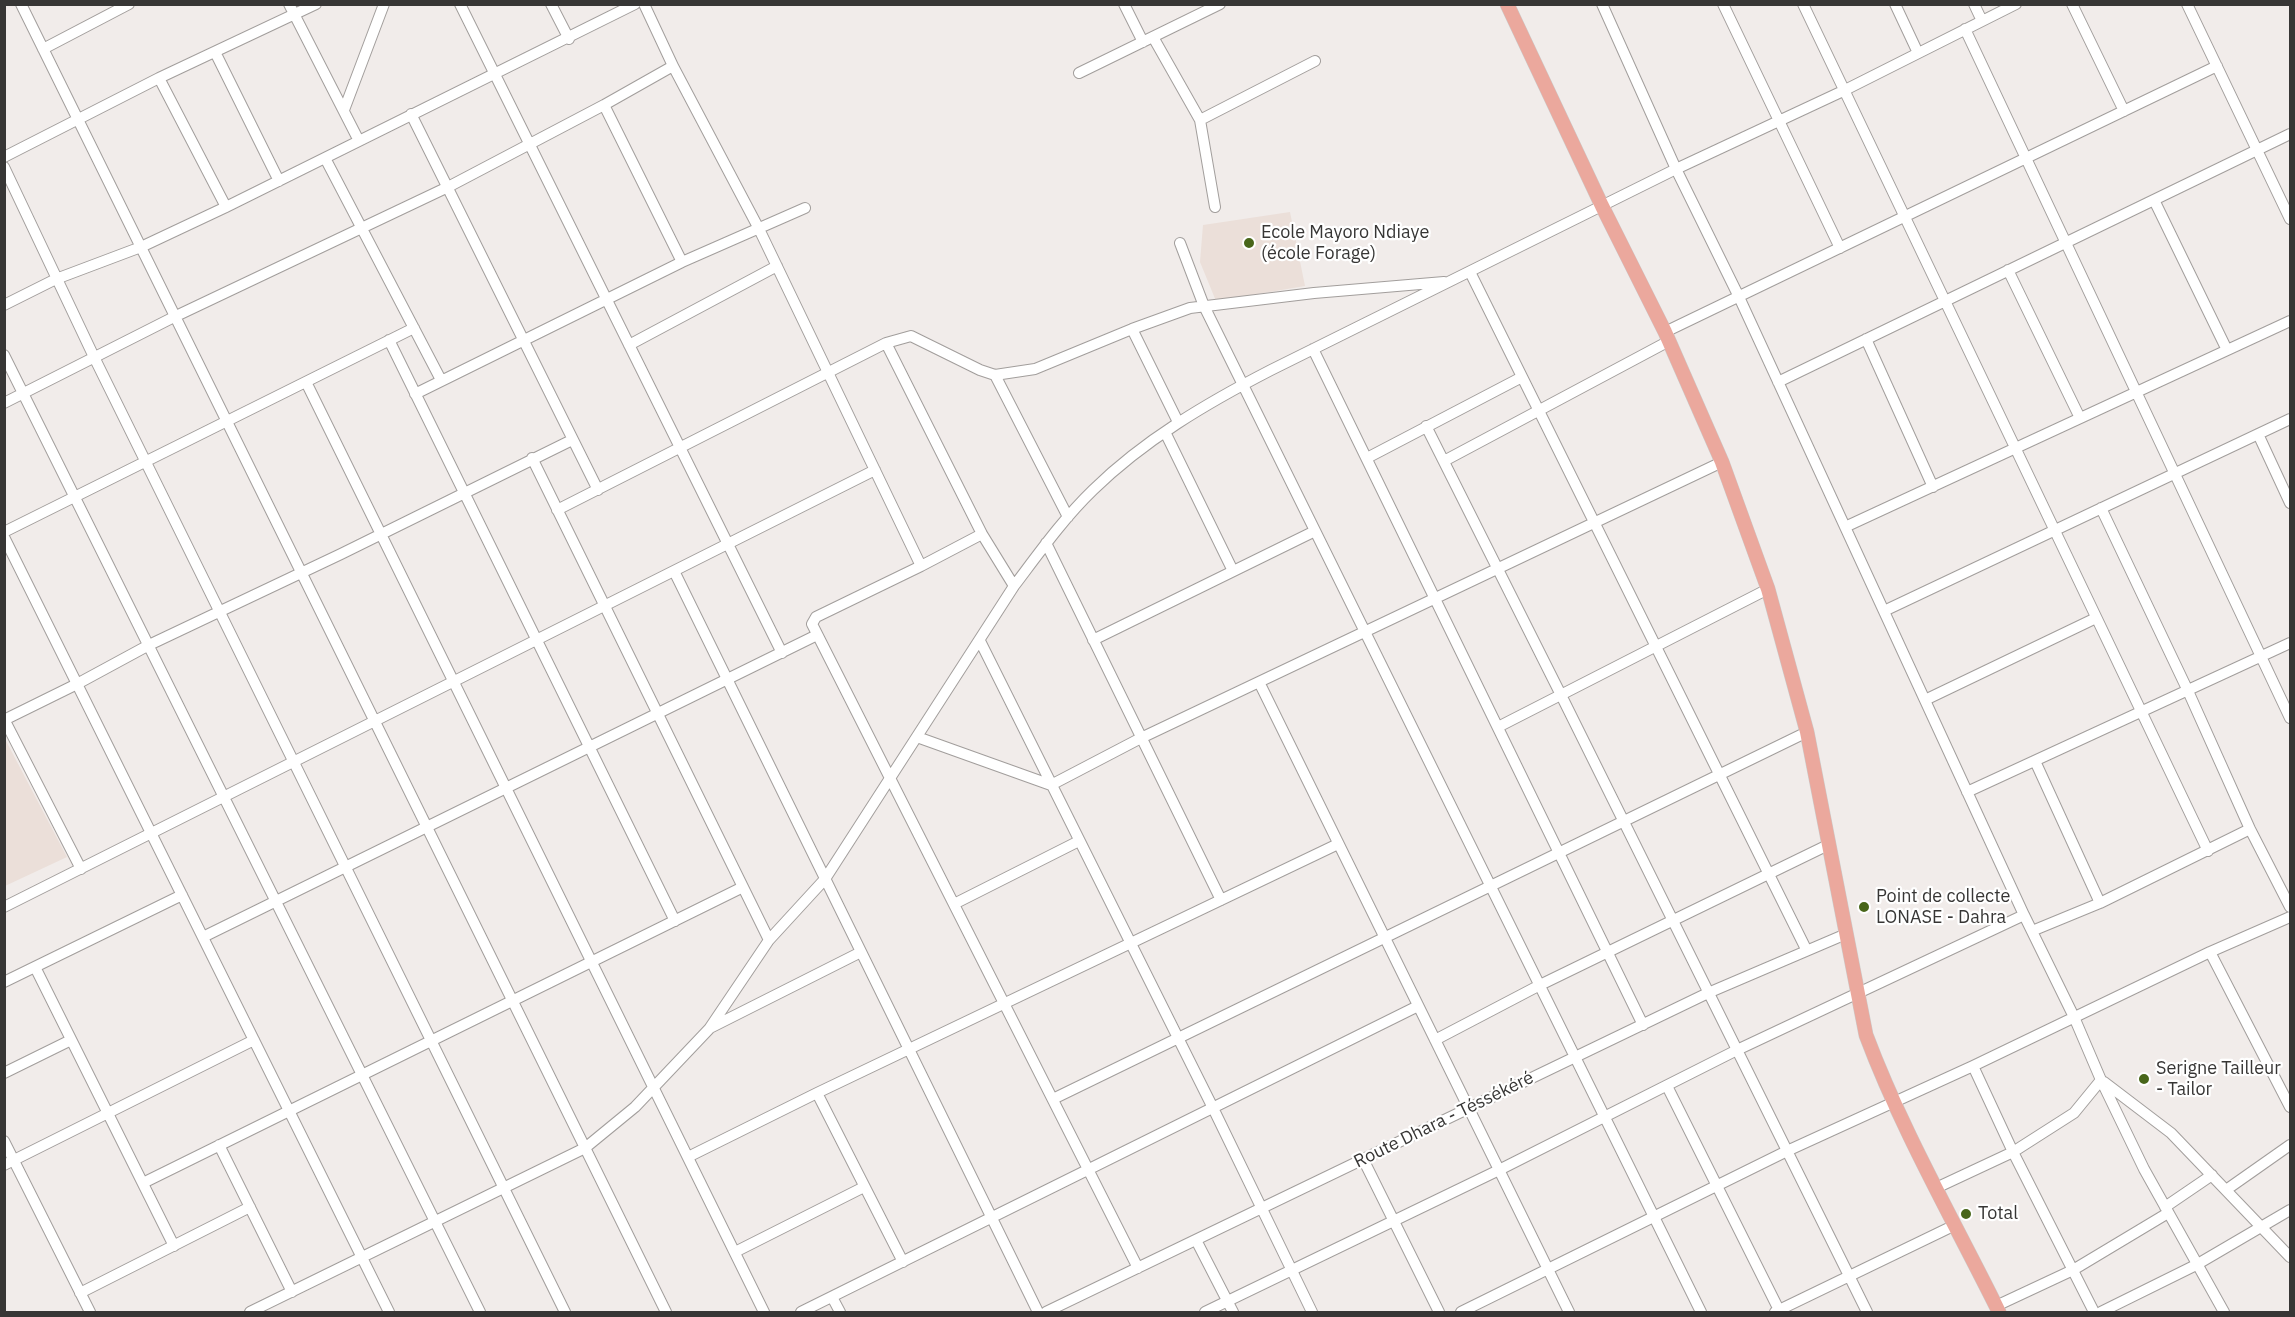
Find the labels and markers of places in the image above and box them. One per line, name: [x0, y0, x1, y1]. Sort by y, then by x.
place label: Ecole Mayoro Ndiaye (école Forage): [1261, 222, 1429, 264]
marker: Ecole Mayoro Ndiaye (école Forage): [1242, 236, 1256, 250]
place label: Point de collecte LONASE - Dahra: [1876, 886, 2010, 928]
marker: Point de collecte LONASE - Dahra: [1857, 900, 1871, 914]
place label: Serigne Tailleur - Tailor: [2156, 1058, 2281, 1100]
marker: Serigne Tailleur - Tailor: [2137, 1072, 2151, 1086]
place label: Total: [1978, 1203, 2018, 1225]
marker: Total: [1959, 1207, 1973, 1221]

